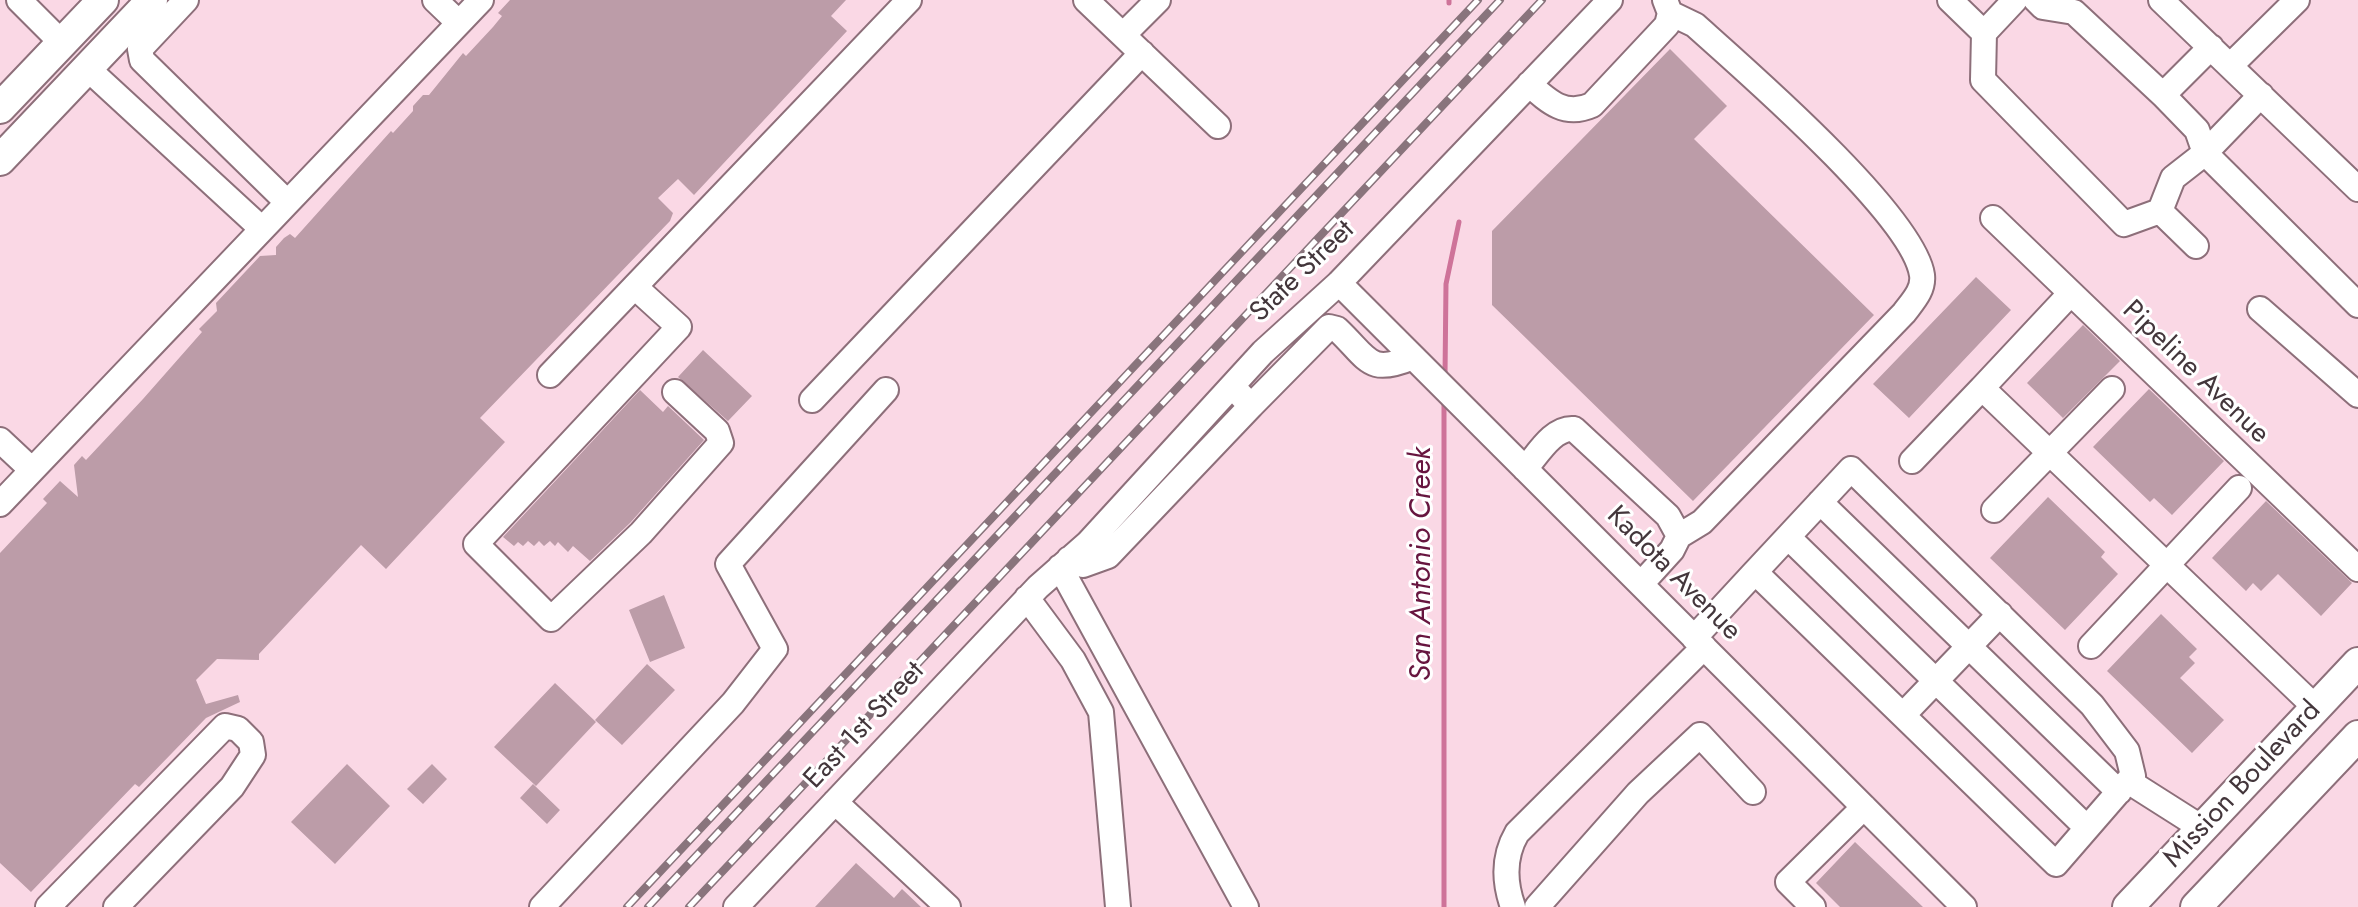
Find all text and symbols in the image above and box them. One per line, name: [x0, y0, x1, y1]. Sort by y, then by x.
street label: State Street: [1244, 214, 1362, 330]
street label: Pipeline Avenue: [2114, 294, 2276, 452]
water label: San Antonio Creek: [1405, 447, 1441, 681]
street label: Kadota Avenue: [1599, 500, 1747, 648]
street label: East 1st Street: [798, 656, 932, 796]
street label: Mission Boulevard: [2157, 695, 2329, 875]

